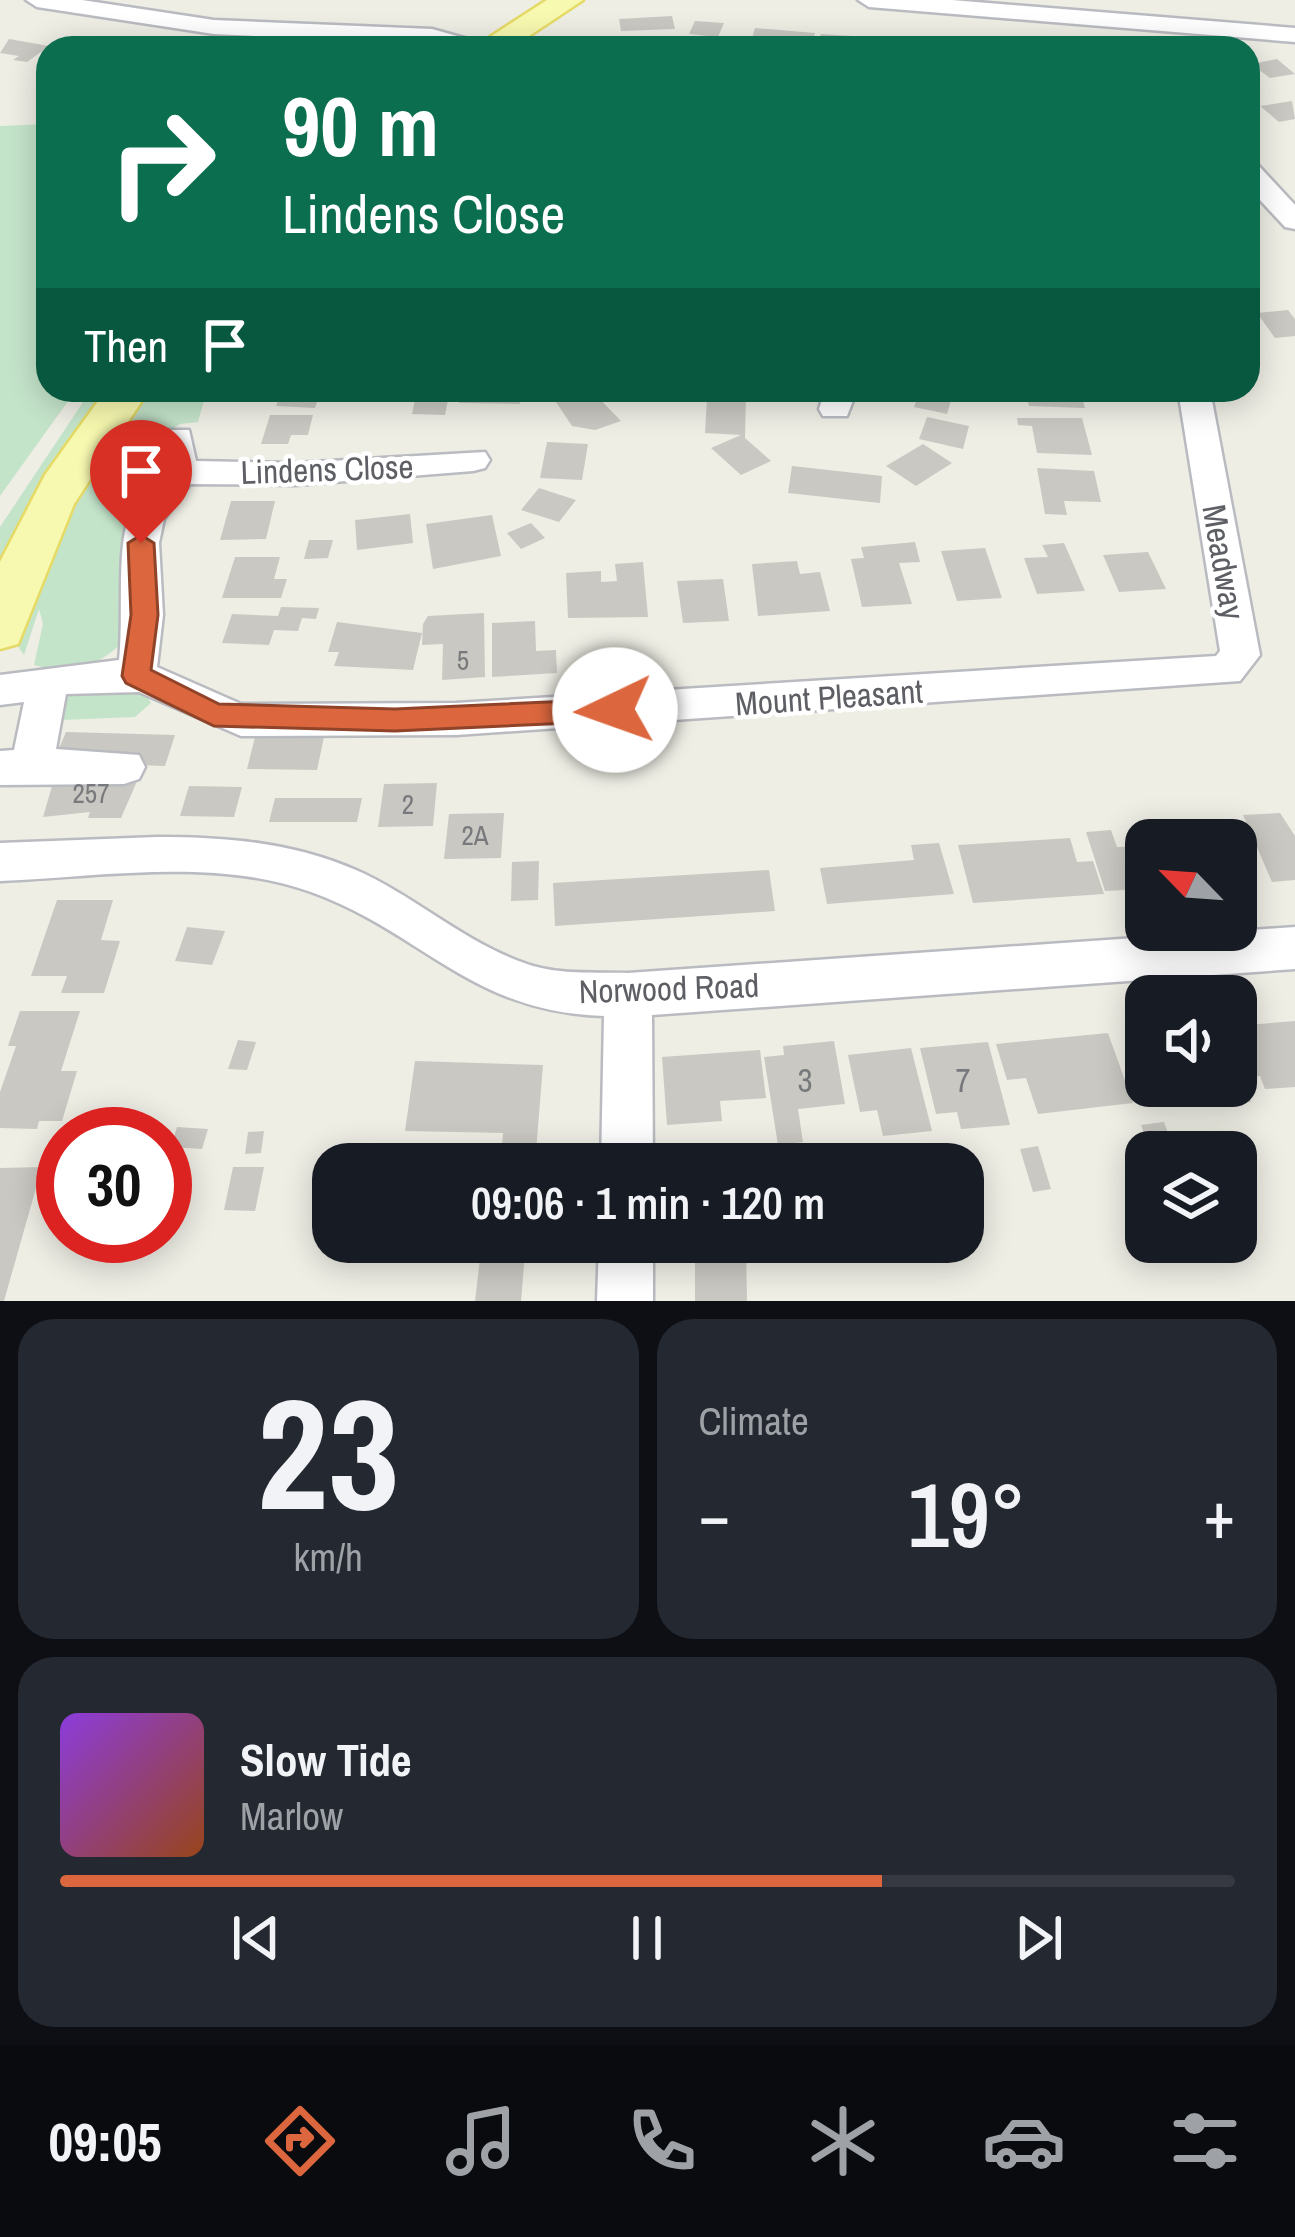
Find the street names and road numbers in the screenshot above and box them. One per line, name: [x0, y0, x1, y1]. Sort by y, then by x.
street label: Lindens Close: [240, 444, 414, 494]
street label: Meadway: [1192, 501, 1256, 623]
street label: Mount Pleasant: [734, 668, 924, 726]
street label: Norwood Road: [578, 963, 760, 1013]

